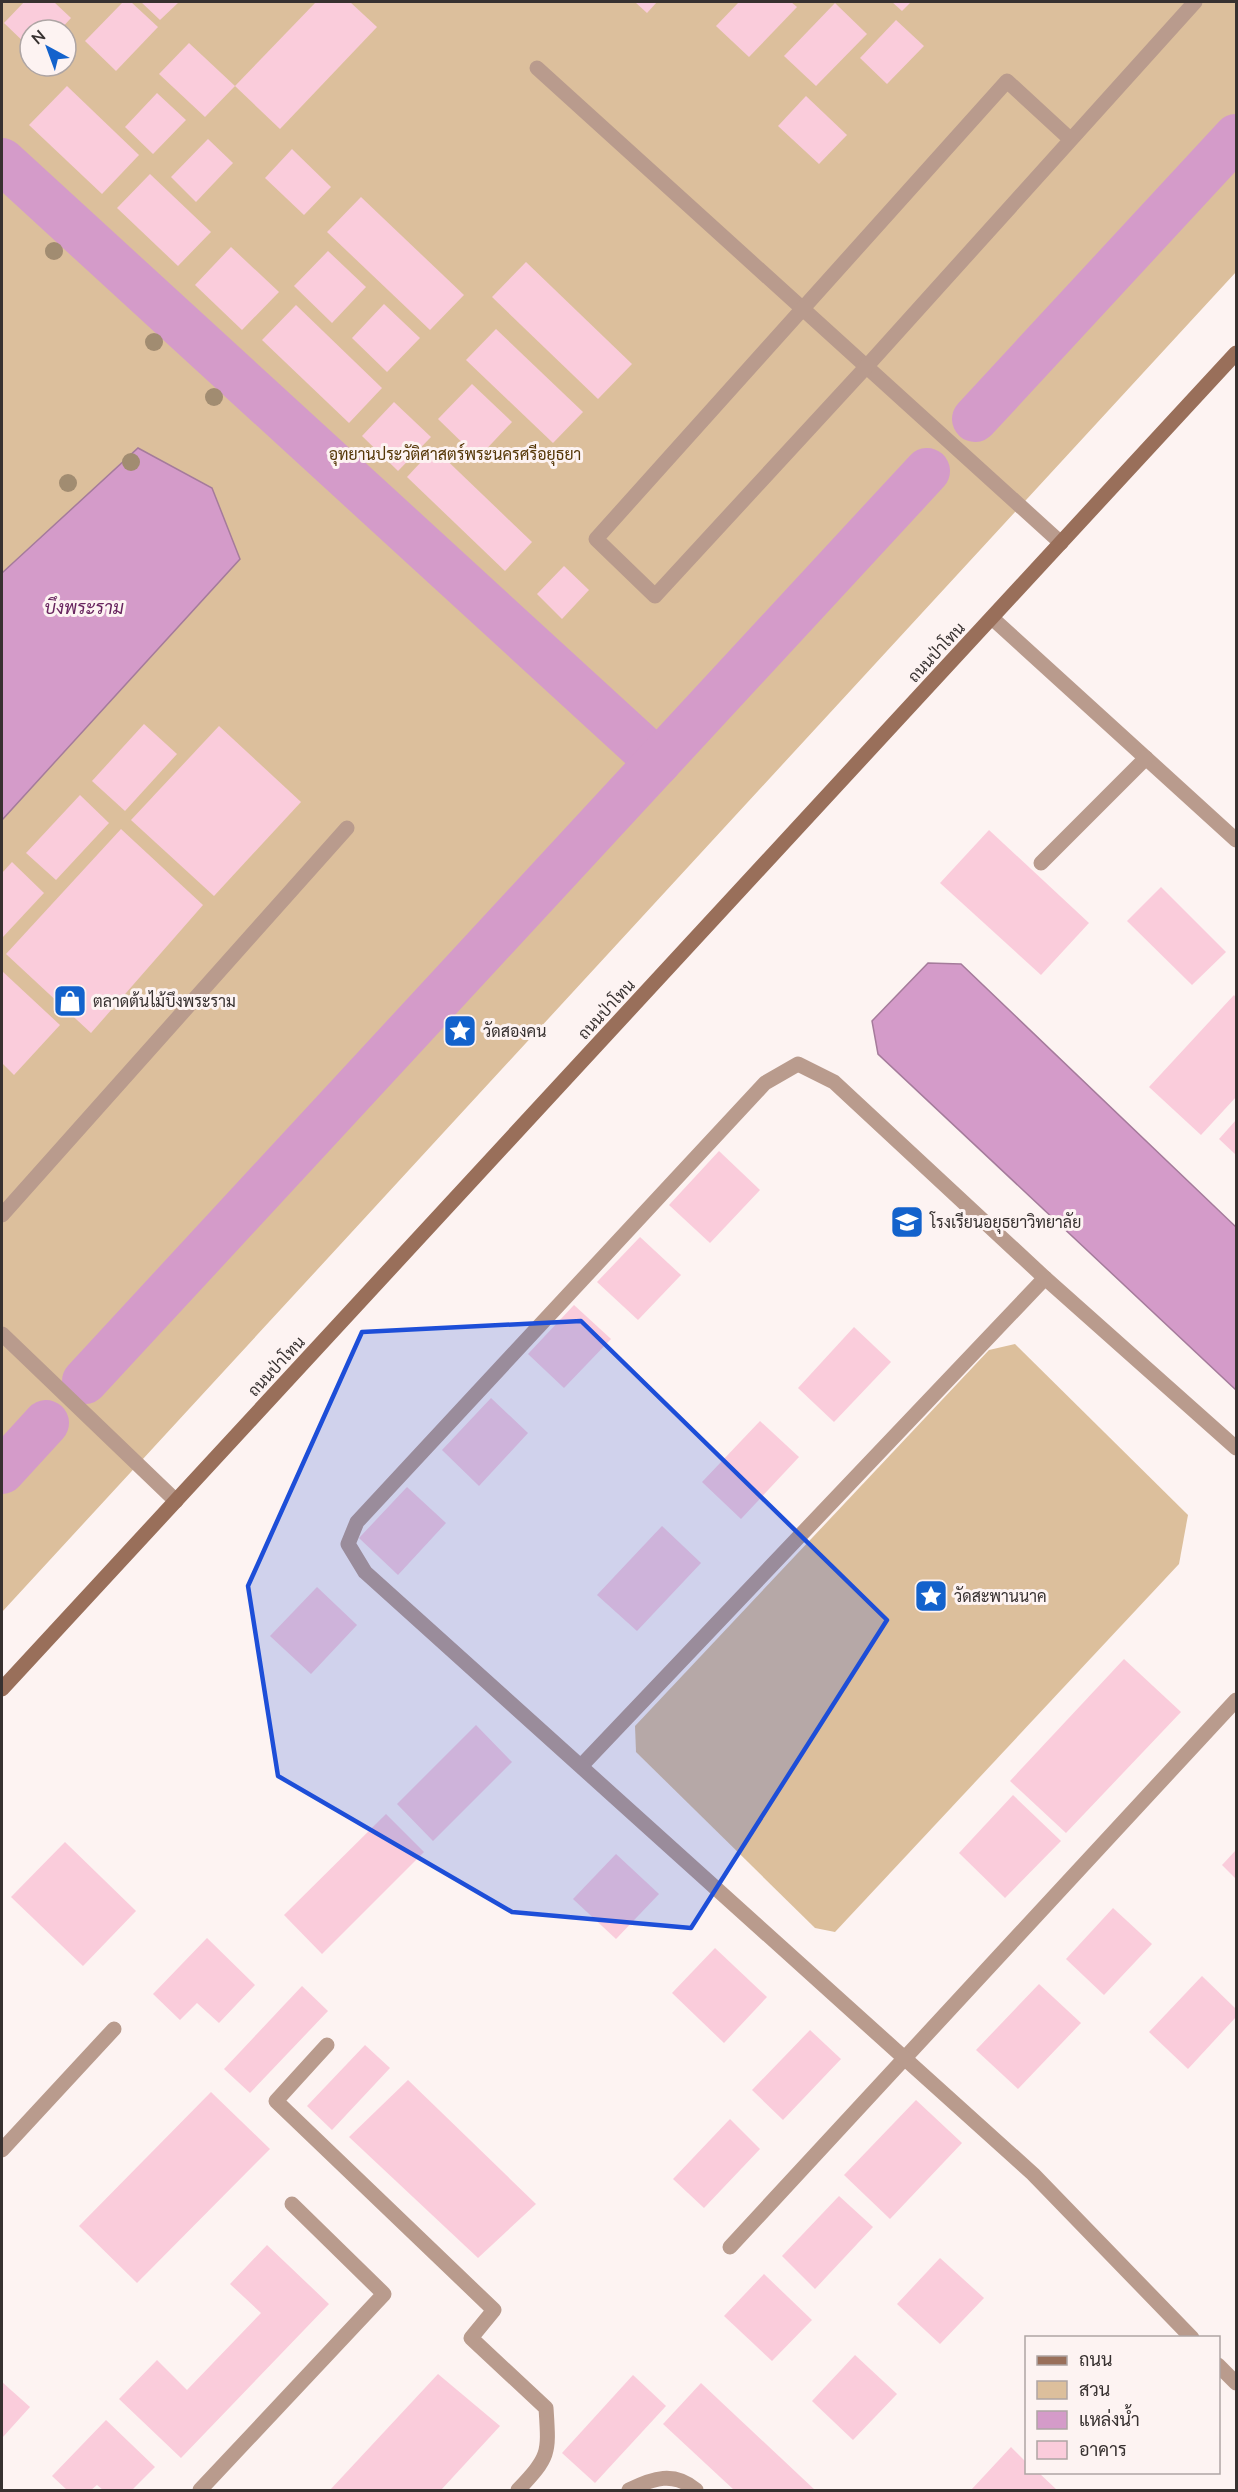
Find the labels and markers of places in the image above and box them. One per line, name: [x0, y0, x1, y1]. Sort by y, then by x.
shop icon: ตลาดต้นไม้บึงพระราม: [52, 983, 88, 1019]
place label: ตลาดต้นไม้บึงพระราม: [93, 990, 236, 1011]
place icon: วัดสองคน: [442, 1013, 478, 1049]
place label: วัดสองคน: [483, 1021, 546, 1041]
school or university icon: โรงเรียนอยุธยาวิทยาลัย: [889, 1204, 925, 1240]
place label: โรงเรียนอยุธยาวิทยาลัย: [929, 1211, 1081, 1234]
place icon: วัดสะพานนาค: [913, 1578, 949, 1614]
place label: วัดสะพานนาค: [954, 1586, 1047, 1606]

